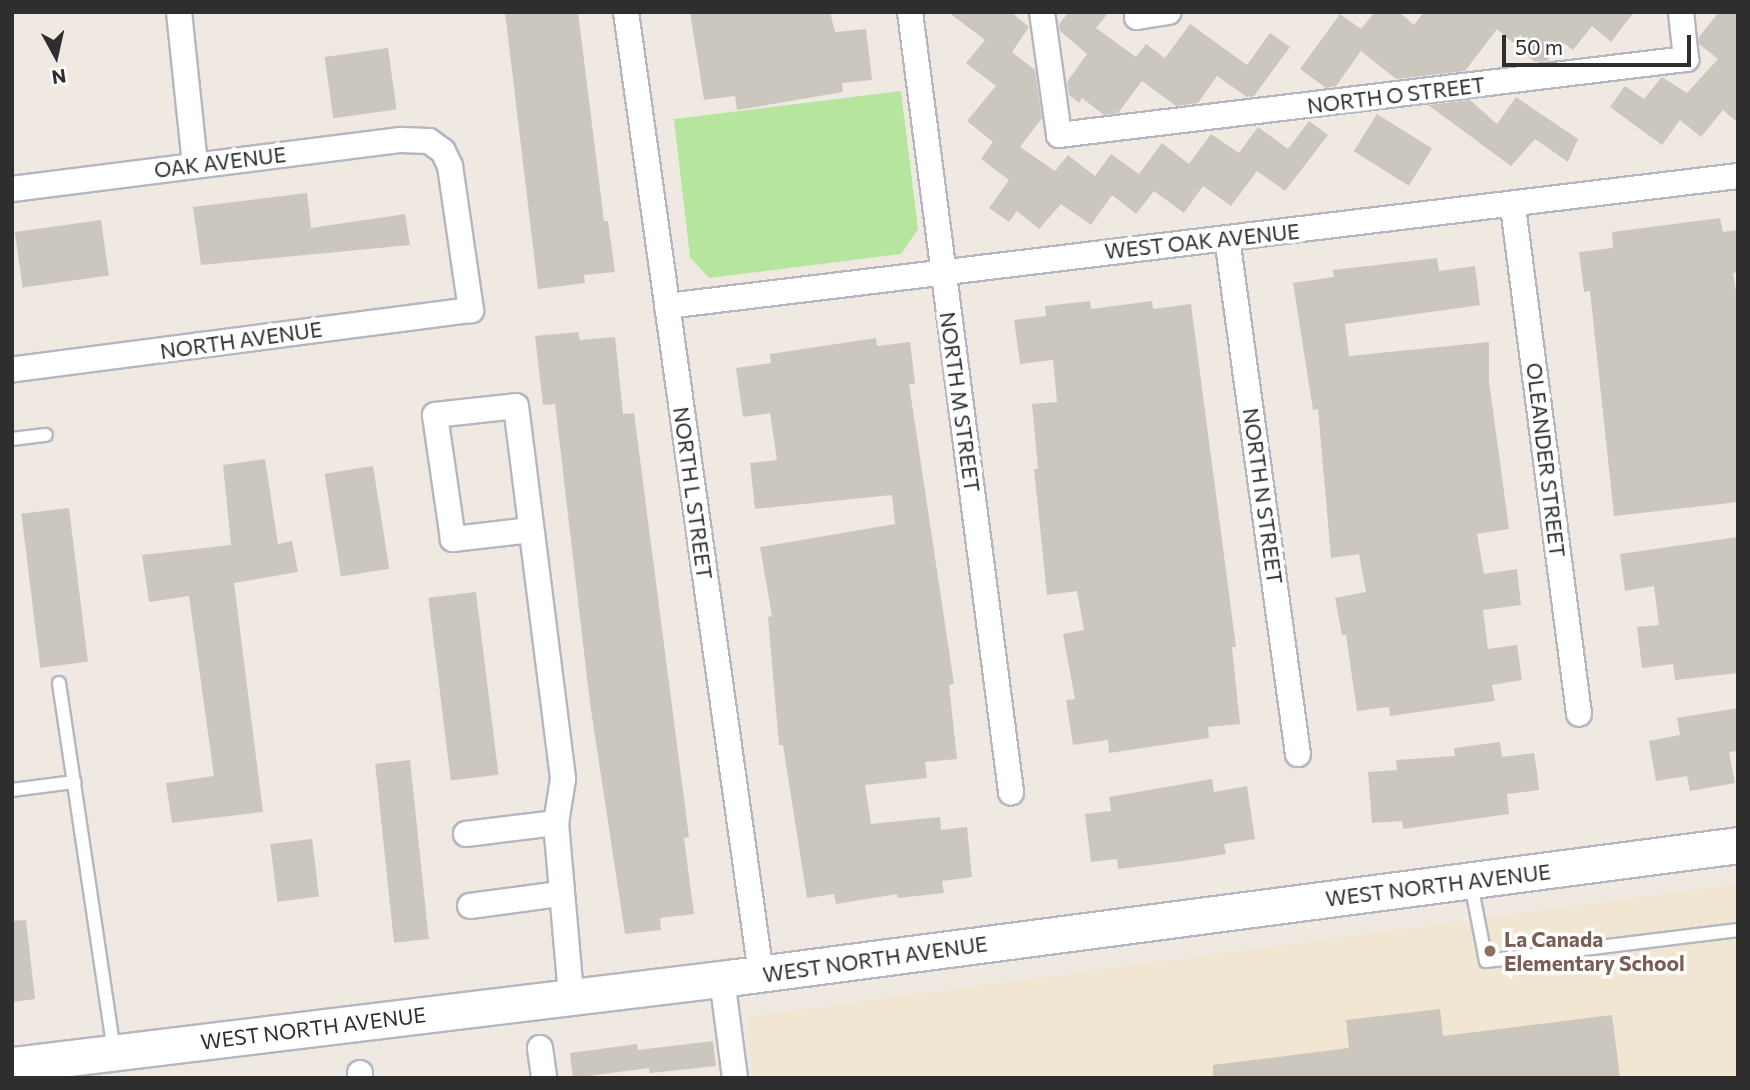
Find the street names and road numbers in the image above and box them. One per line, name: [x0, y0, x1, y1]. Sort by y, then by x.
street label: NORTH O STREET: [1306, 72, 1486, 118]
street label: OAK AVENUE: [153, 141, 287, 183]
street label: WEST OAK AVENUE: [1103, 218, 1301, 264]
street label: NORTH M STREET: [935, 310, 985, 494]
street label: NORTH AVENUE: [158, 316, 324, 364]
street label: OLEANDER STREET: [1522, 361, 1570, 559]
street label: NORTH L STREET: [668, 405, 718, 581]
street label: NORTH N STREET: [1238, 406, 1288, 586]
street label: WEST NORTH AVENUE: [1324, 859, 1552, 911]
street label: WEST NORTH AVENUE: [761, 931, 989, 987]
street label: WEST NORTH AVENUE: [199, 1002, 427, 1054]

